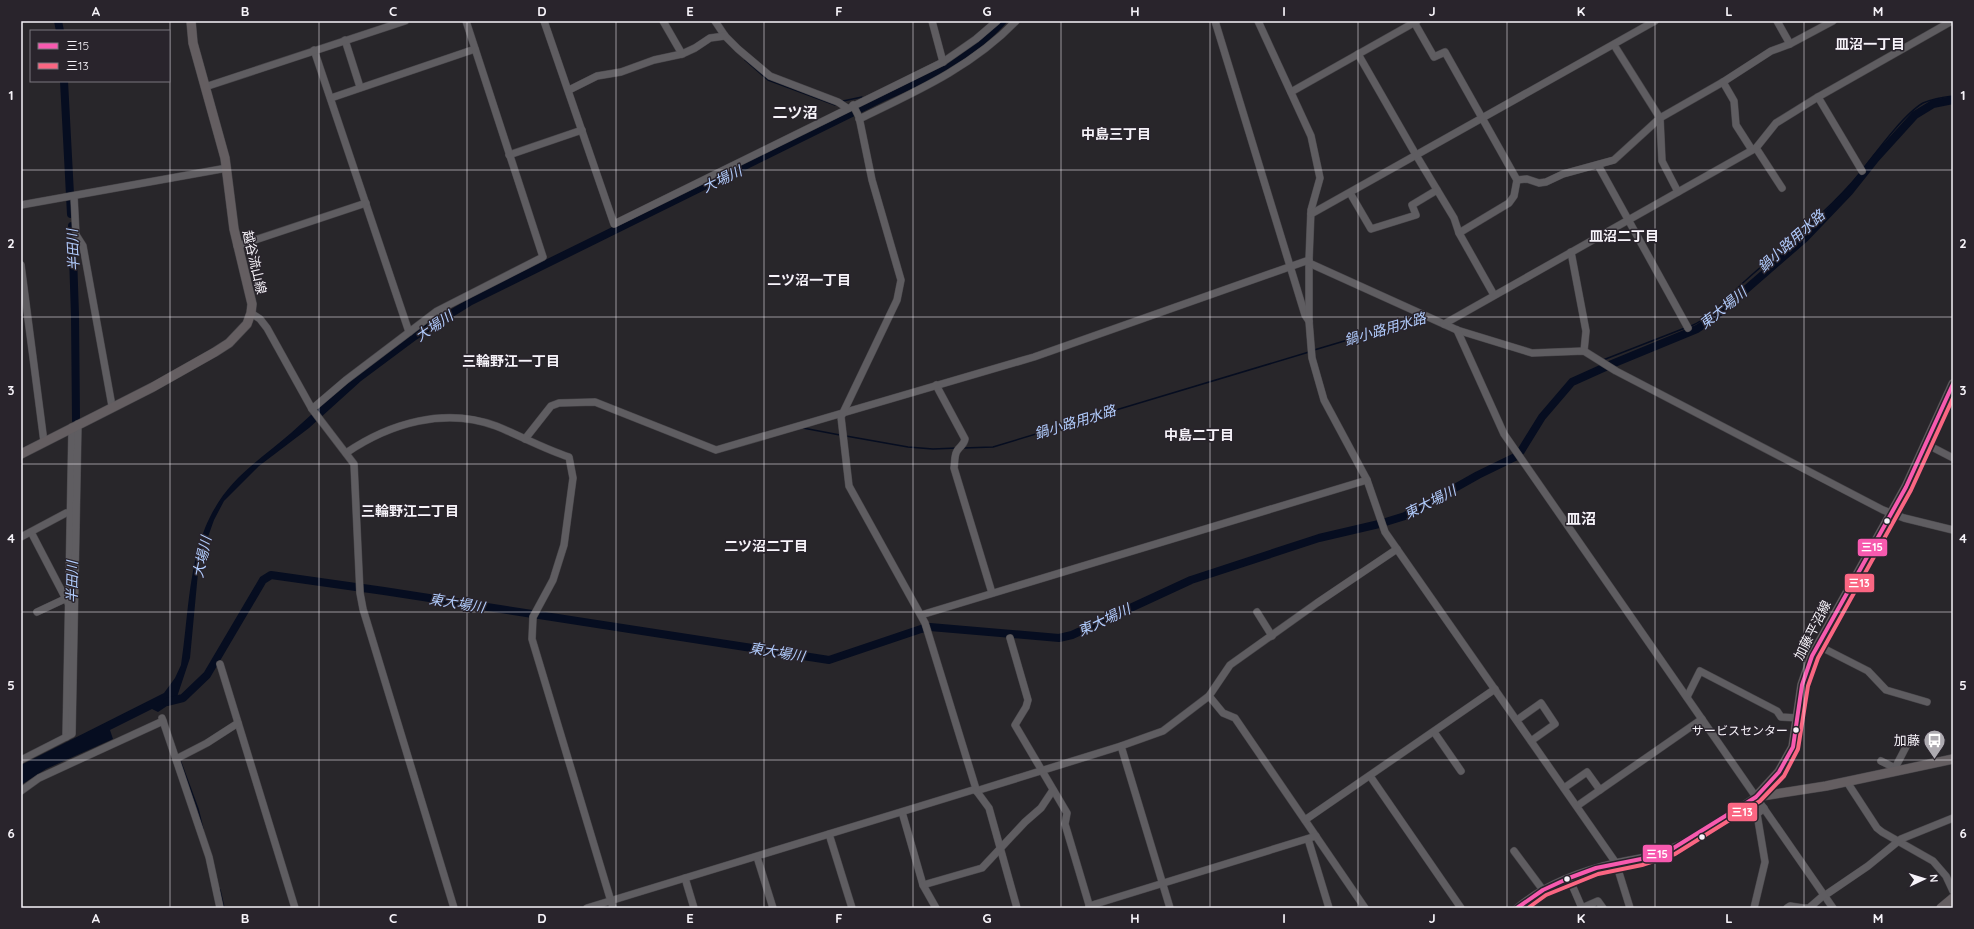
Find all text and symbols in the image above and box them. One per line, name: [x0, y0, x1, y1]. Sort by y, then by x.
text: A: [92, 3, 101, 19]
text: B: [241, 3, 249, 19]
text: C: [389, 3, 397, 19]
text: D: [537, 3, 547, 19]
text: E: [686, 3, 694, 19]
text: F: [835, 3, 843, 19]
text: G: [982, 3, 992, 19]
text: H: [1130, 3, 1140, 19]
text: I: [1282, 3, 1286, 19]
text: J: [1428, 3, 1436, 19]
text: K: [1577, 3, 1586, 19]
text: L: [1725, 3, 1733, 19]
text: M: [1873, 3, 1883, 19]
legend: [30, 30, 170, 82]
district label: 皿沼一丁目: [1835, 35, 1905, 53]
text: 三15: [66, 38, 89, 53]
text: 三13: [66, 58, 89, 73]
text: 1: [8, 87, 14, 103]
text: 1: [1960, 87, 1966, 103]
district label: 二ツ沼: [772, 103, 818, 122]
district label: 中島三丁目: [1081, 125, 1151, 143]
water label: 大場川: [699, 161, 747, 196]
water label: 鍋小路用水路: [1754, 206, 1829, 276]
water label: 半田川: [63, 227, 83, 271]
district label: 皿沼二丁目: [1589, 227, 1659, 245]
street label: 越谷流山線: [240, 229, 270, 295]
text: 2: [7, 235, 15, 251]
text: 2: [1959, 235, 1967, 251]
district label: 二ツ沼一丁目: [767, 271, 851, 289]
water label: 東大場川: [1696, 282, 1752, 333]
water label: 大場川: [412, 306, 458, 345]
water label: 鍋小路用水路: [1342, 308, 1429, 349]
district label: 三輪野江一丁目: [462, 352, 560, 370]
text: 3: [8, 382, 15, 398]
text: 3: [1960, 382, 1967, 398]
water label: 鍋小路用水路: [1032, 401, 1119, 443]
district label: 中島二丁目: [1164, 426, 1234, 444]
water label: 東大場川: [1401, 480, 1461, 523]
district label: 三輪野江二丁目: [361, 502, 459, 520]
district label: 皿沼: [1566, 509, 1596, 528]
unlabelled marker: [1882, 516, 1892, 526]
text: 4: [7, 530, 15, 546]
text: 4: [1959, 530, 1967, 546]
water label: 大場川: [189, 533, 216, 579]
district label: 二ツ沼二丁目: [724, 537, 808, 555]
line badge: 三15: [1857, 538, 1888, 557]
text: 三15: [1861, 540, 1883, 554]
water label: 半田川: [63, 559, 81, 603]
line badge: 三13: [1844, 573, 1875, 593]
text: 三13: [1848, 576, 1870, 590]
water label: 東大場川: [428, 590, 488, 617]
street label: 加藤平沼線: [1790, 597, 1834, 663]
water label: 東大場川: [1075, 599, 1135, 640]
water label: 東大場川: [748, 639, 808, 666]
text: 5: [7, 677, 15, 693]
text: 5: [1959, 677, 1967, 693]
place label: サービスセンター: [1692, 723, 1788, 738]
marker: サービスセンター: [1791, 725, 1801, 735]
bus stop icon: 加藤: [1922, 727, 1948, 760]
place label: 加藤: [1894, 732, 1920, 748]
line badge: 三13: [1727, 802, 1758, 822]
text: 三13: [1731, 805, 1753, 819]
text: 6: [7, 825, 15, 841]
text: 6: [1959, 825, 1967, 841]
unlabelled marker: [1697, 832, 1707, 842]
line badge: 三15: [1642, 844, 1673, 863]
text: 三15: [1646, 847, 1668, 861]
north arrow: [1904, 859, 1944, 899]
unlabelled marker: [1562, 874, 1572, 884]
text: N: [1927, 874, 1941, 883]
text: A: [92, 910, 101, 926]
text: B: [241, 910, 249, 926]
text: C: [389, 910, 397, 926]
text: D: [537, 910, 547, 926]
text: E: [686, 910, 694, 926]
text: F: [835, 910, 843, 926]
text: G: [982, 910, 992, 926]
text: H: [1130, 910, 1140, 926]
text: I: [1282, 910, 1286, 926]
text: J: [1428, 910, 1436, 926]
text: K: [1577, 910, 1586, 926]
text: L: [1725, 910, 1733, 926]
text: M: [1873, 910, 1883, 926]

